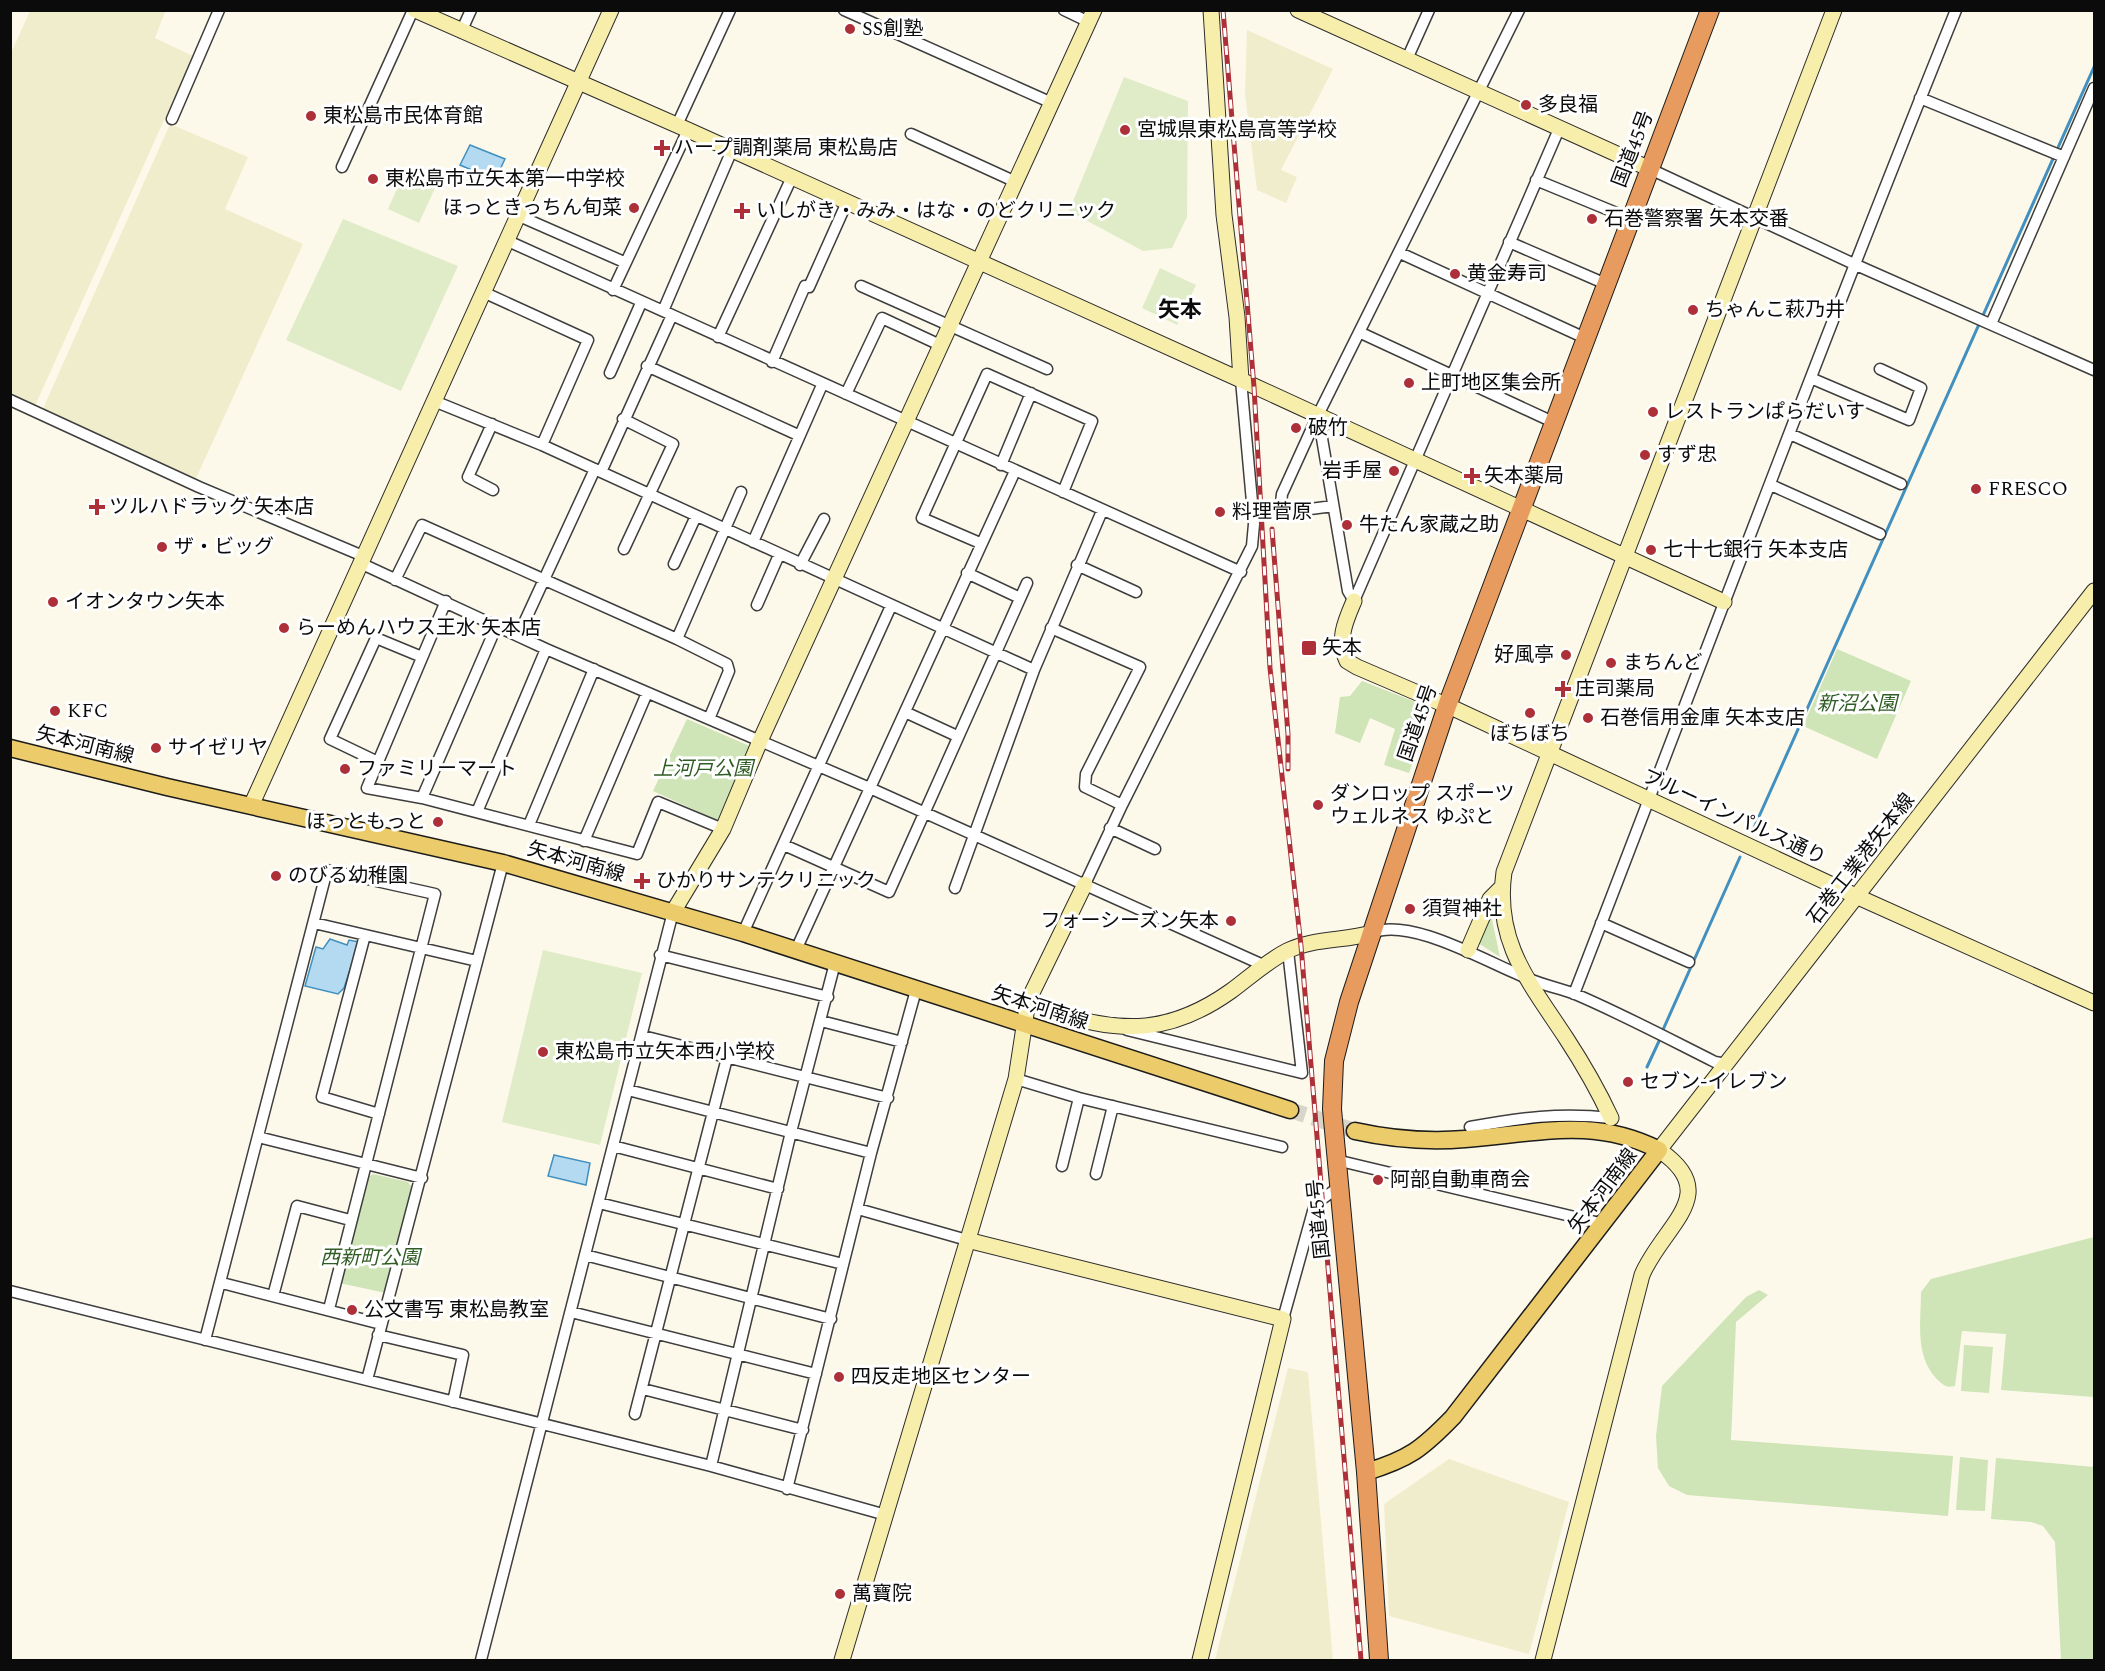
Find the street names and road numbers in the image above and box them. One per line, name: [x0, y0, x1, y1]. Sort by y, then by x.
street label: 国道45号: [1605, 106, 1661, 192]
street label: 国道45号: [1391, 680, 1445, 766]
street label: 矢本河南線: [33, 718, 137, 772]
street label: ブルーインパルス通り: [1637, 761, 1831, 873]
street label: 石巻工業港矢本線: [1800, 787, 1922, 931]
street label: 矢本河南線: [524, 834, 628, 890]
street label: 矢本河南線: [988, 978, 1092, 1038]
street label: 矢本河南線: [1561, 1142, 1645, 1240]
street label: 国道45号: [1300, 1178, 1338, 1260]

